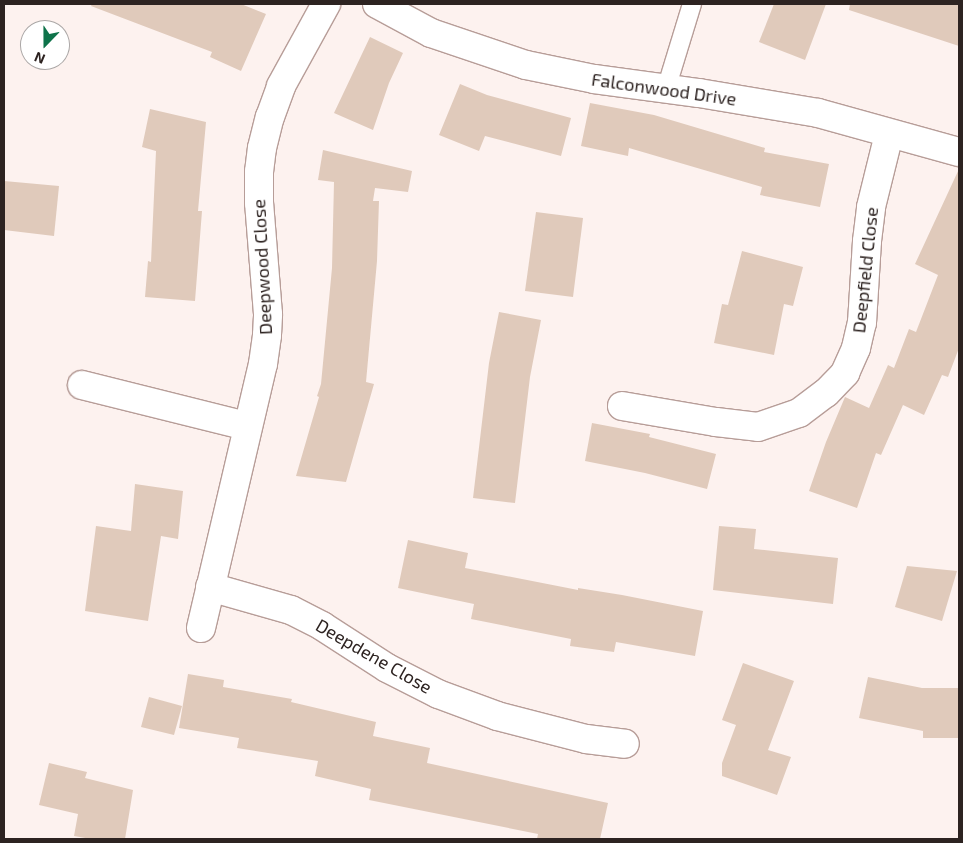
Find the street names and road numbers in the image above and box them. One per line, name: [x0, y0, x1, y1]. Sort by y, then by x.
street label: Falconwood Drive: [590, 68, 738, 110]
street label: Deepwood Close: [248, 199, 276, 335]
street label: Deepfield Close: [848, 206, 882, 334]
street label: Deepdene Close: [312, 614, 436, 698]

